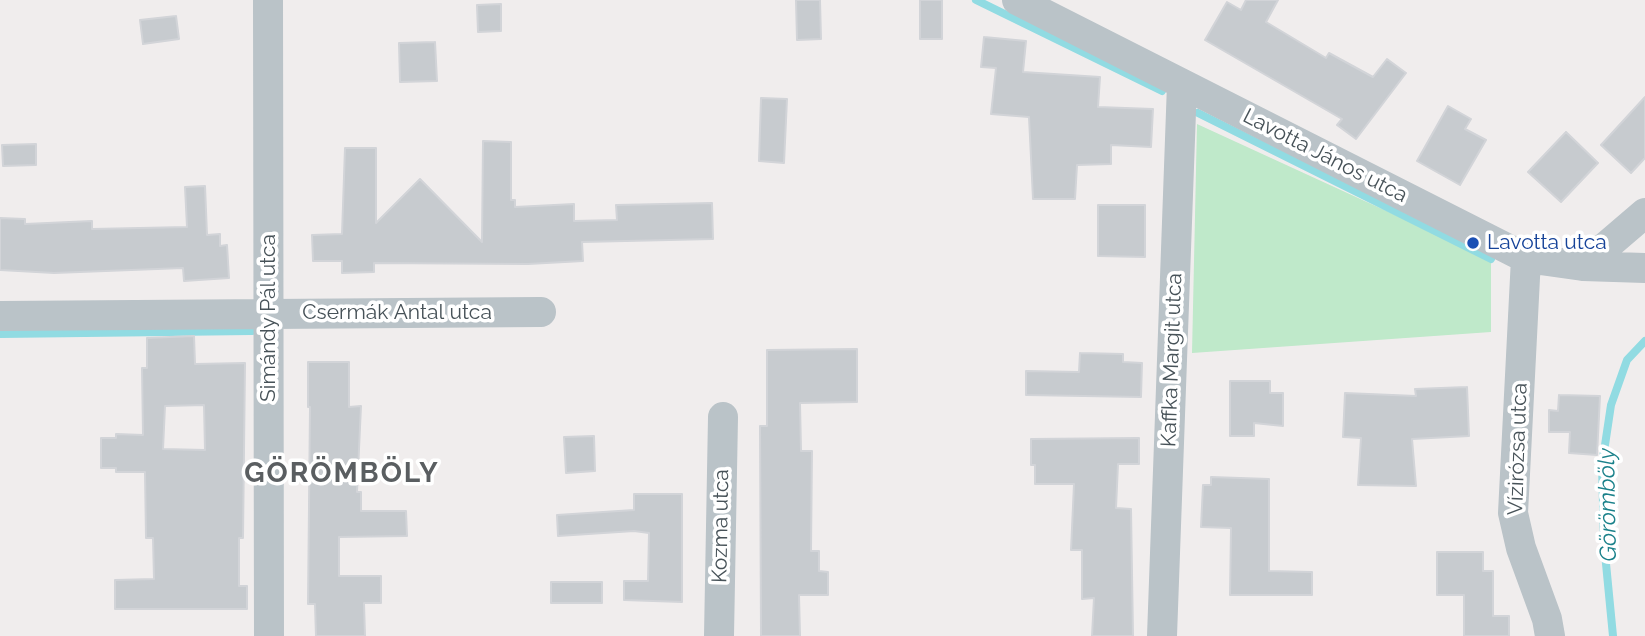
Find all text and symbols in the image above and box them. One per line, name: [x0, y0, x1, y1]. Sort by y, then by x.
street label: Lavotta János utca: [1239, 104, 1411, 208]
place label: Lavotta utca: [1487, 230, 1607, 256]
street label: Simándy Pál utca: [256, 234, 282, 402]
marker: Lavotta utca: [1465, 235, 1481, 251]
street label: Kaffka Margit utca: [1156, 273, 1188, 447]
street label: Csermák Antal utca: [302, 300, 492, 326]
street label: Vízirózsa utca: [1503, 382, 1533, 516]
water label: Görömböly: [1593, 448, 1623, 562]
district label: GÖRÖMBÖLY: [245, 457, 439, 491]
street label: Kozma utca: [707, 469, 735, 583]

